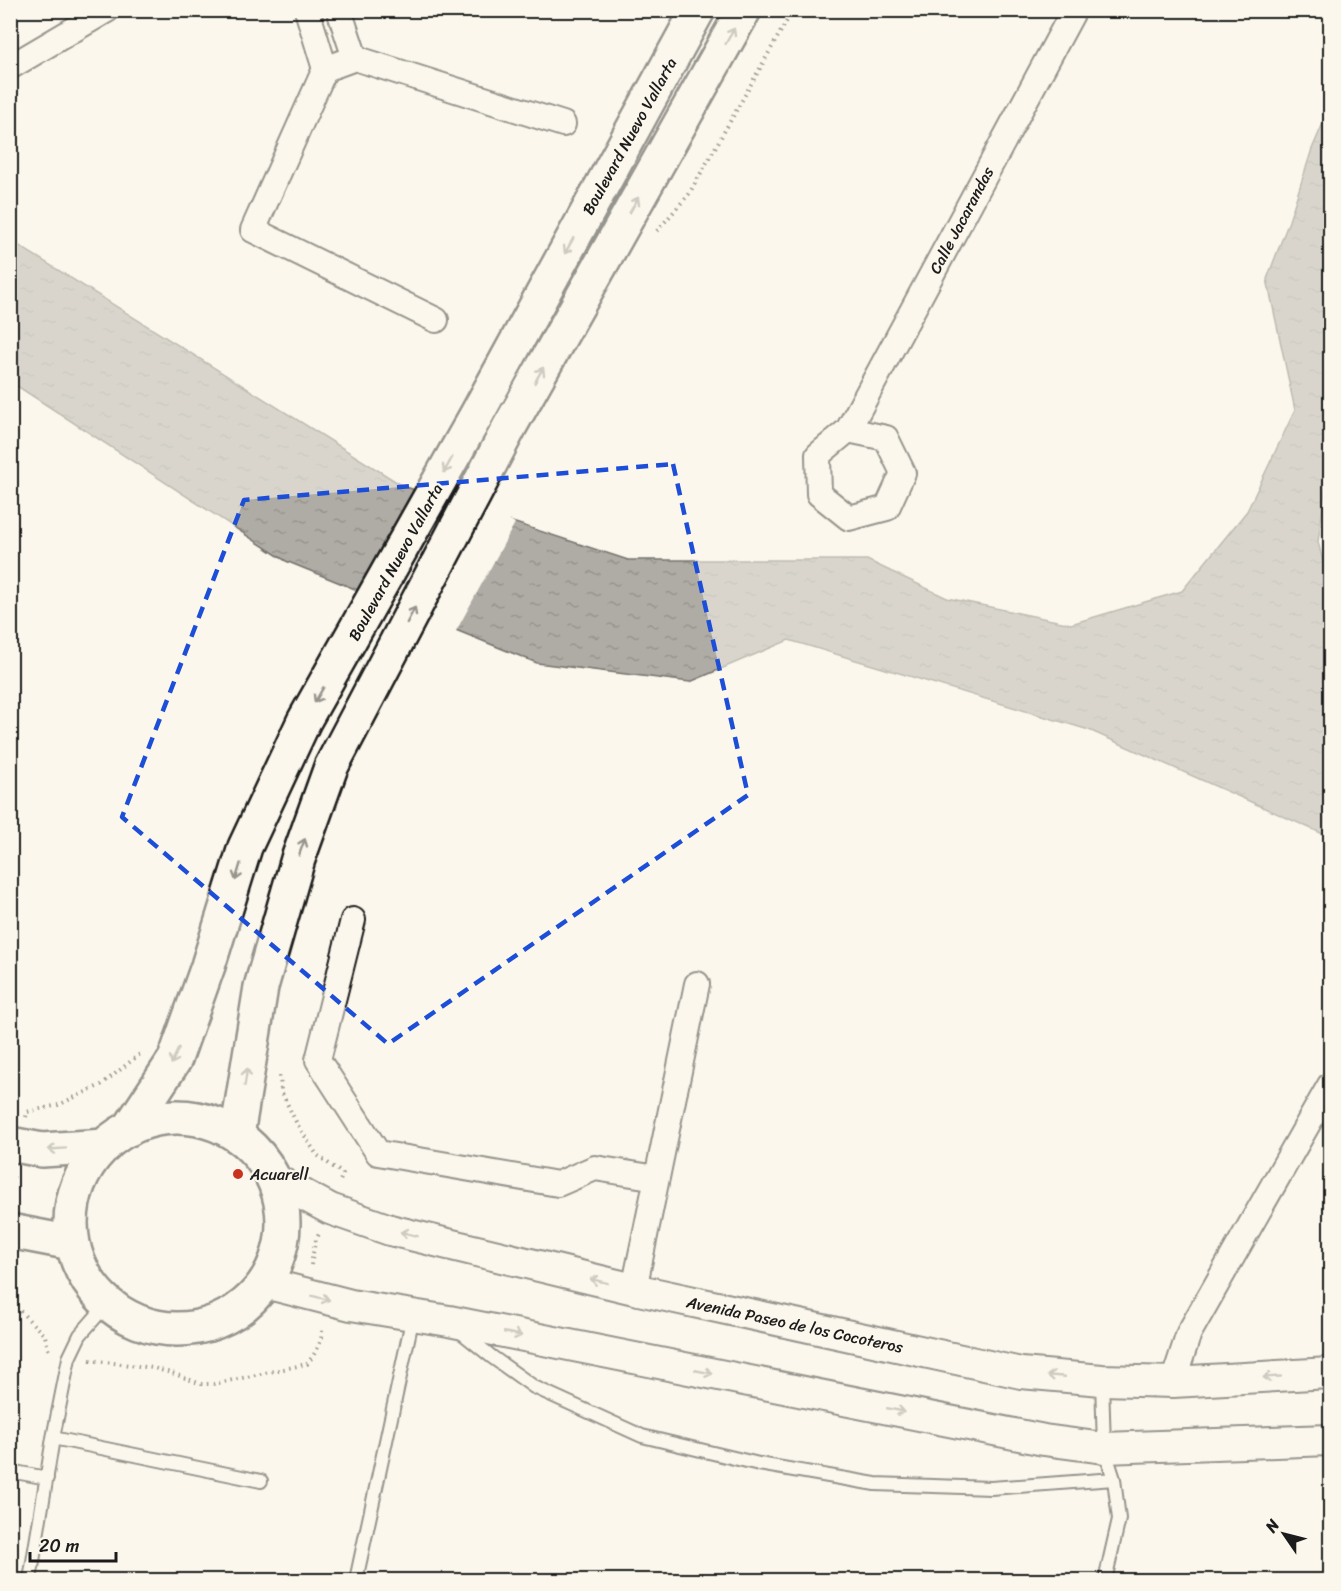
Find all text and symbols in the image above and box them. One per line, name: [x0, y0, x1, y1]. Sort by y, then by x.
one-way arrow: [725, 27, 736, 45]
street label: Boulevard Nuevo Vallarta: [574, 52, 685, 220]
street label: Calle Jacarandas: [921, 161, 1002, 279]
one-way arrow: [629, 197, 641, 214]
one-way arrow: [563, 237, 575, 254]
one-way arrow: [533, 367, 545, 384]
one-way arrow: [442, 456, 453, 474]
street label: Boulevard Nuevo Vallarta: [340, 478, 451, 646]
one-way arrow: [406, 607, 417, 625]
one-way arrow: [313, 686, 325, 703]
one-way arrow: [297, 839, 308, 857]
one-way arrow: [232, 862, 243, 881]
one-way arrow: [168, 1047, 180, 1065]
one-way arrow: [240, 1068, 251, 1088]
one-way arrow: [48, 1144, 68, 1155]
place label: Acuarell: [249, 1160, 309, 1189]
marker: Acuarell: [231, 1167, 245, 1181]
one-way arrow: [400, 1228, 419, 1240]
one-way arrow: [589, 1274, 608, 1286]
street label: Avenida Paseo de los Cocoteros: [683, 1287, 907, 1362]
one-way arrow: [312, 1293, 331, 1305]
one-way arrow: [503, 1329, 522, 1340]
one-way arrow: [694, 1367, 714, 1378]
one-way arrow: [1047, 1370, 1067, 1381]
one-way arrow: [1263, 1371, 1283, 1382]
one-way arrow: [885, 1405, 905, 1416]
north arrow: [1254, 1504, 1314, 1564]
text: N: [1256, 1512, 1288, 1539]
scale bar: [30, 1525, 116, 1563]
text: 20 m: [39, 1530, 79, 1562]

